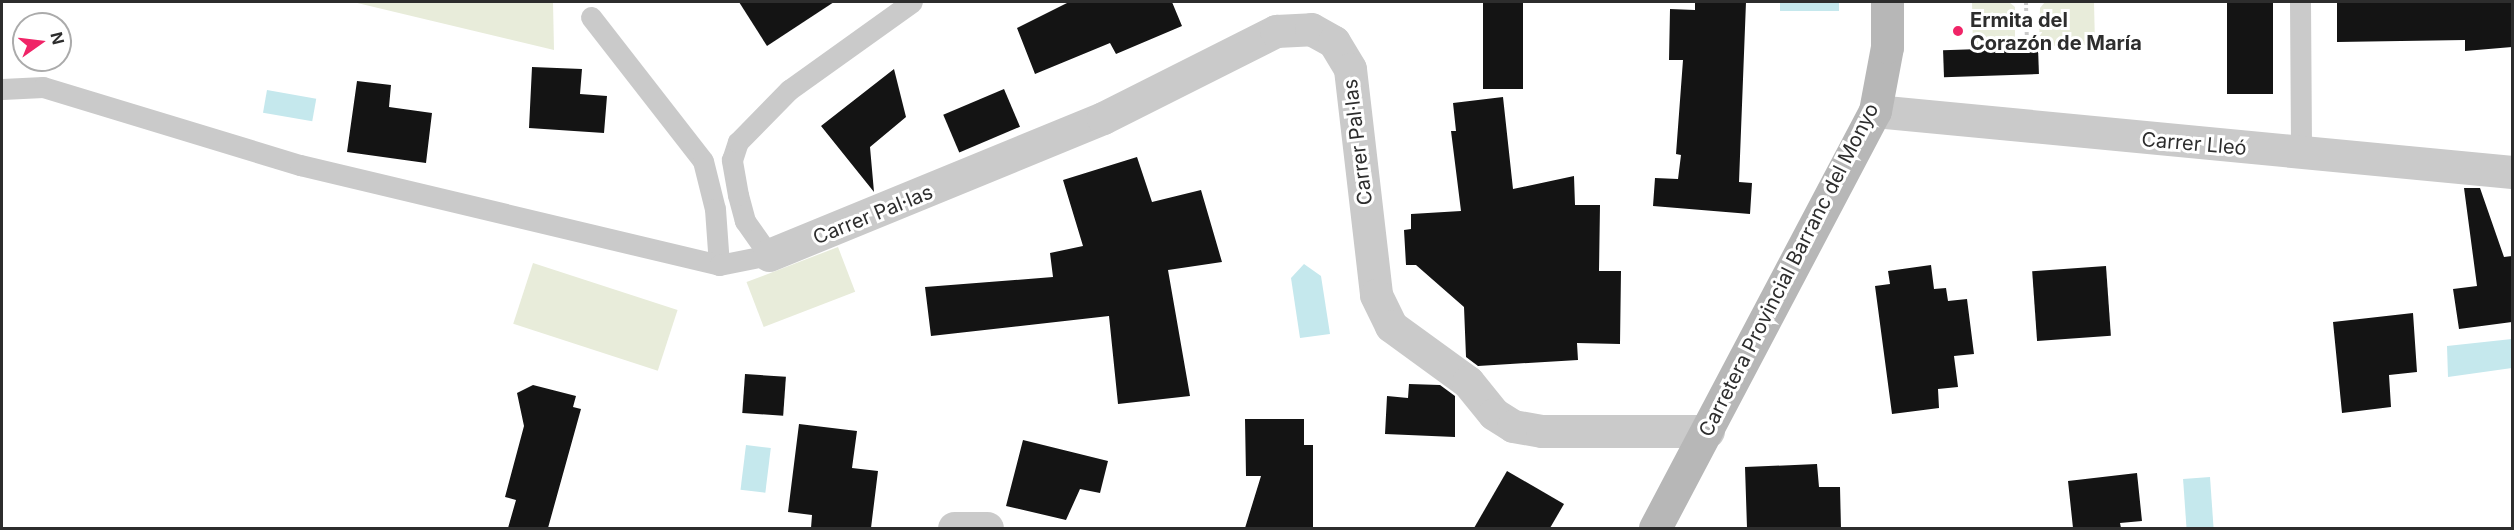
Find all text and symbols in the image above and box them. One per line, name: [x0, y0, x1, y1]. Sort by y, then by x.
place label: Ermita del Corazón de María: [1970, 8, 2142, 55]
north arrow: [12, 12, 72, 72]
marker: Ermita del Corazón de María: [1951, 24, 1965, 38]
text: N: [46, 30, 69, 46]
street label: Carrer Pal·las: [1338, 78, 1378, 206]
street label: Carretera Provincial Barranc del Monyo: [1694, 99, 1884, 441]
street label: Carrer Lleó: [2140, 127, 2248, 161]
street label: Carrer Pal·las: [810, 180, 936, 250]

